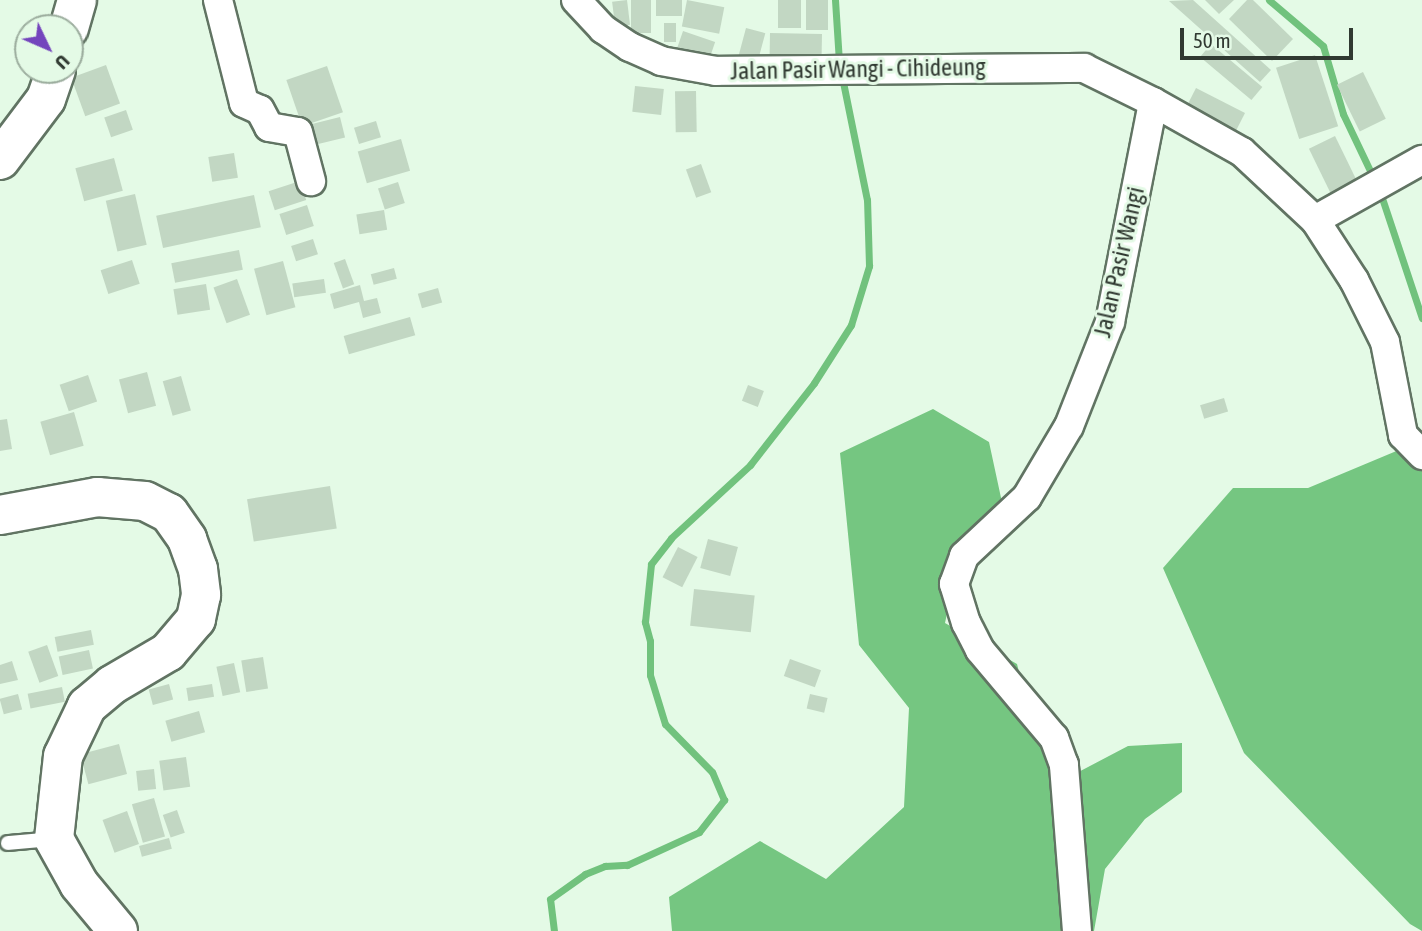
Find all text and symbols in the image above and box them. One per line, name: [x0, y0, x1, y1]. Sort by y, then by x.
north arrow: [14, 14, 84, 84]
scale bar: [1184, 14, 1357, 58]
text: 50 m: [1193, 28, 1231, 52]
text: U: [51, 51, 74, 74]
street label: Jalan Pasir Wangi - Cihideung: [730, 52, 986, 86]
street label: Jalan Pasir Wangi: [1088, 184, 1150, 340]

